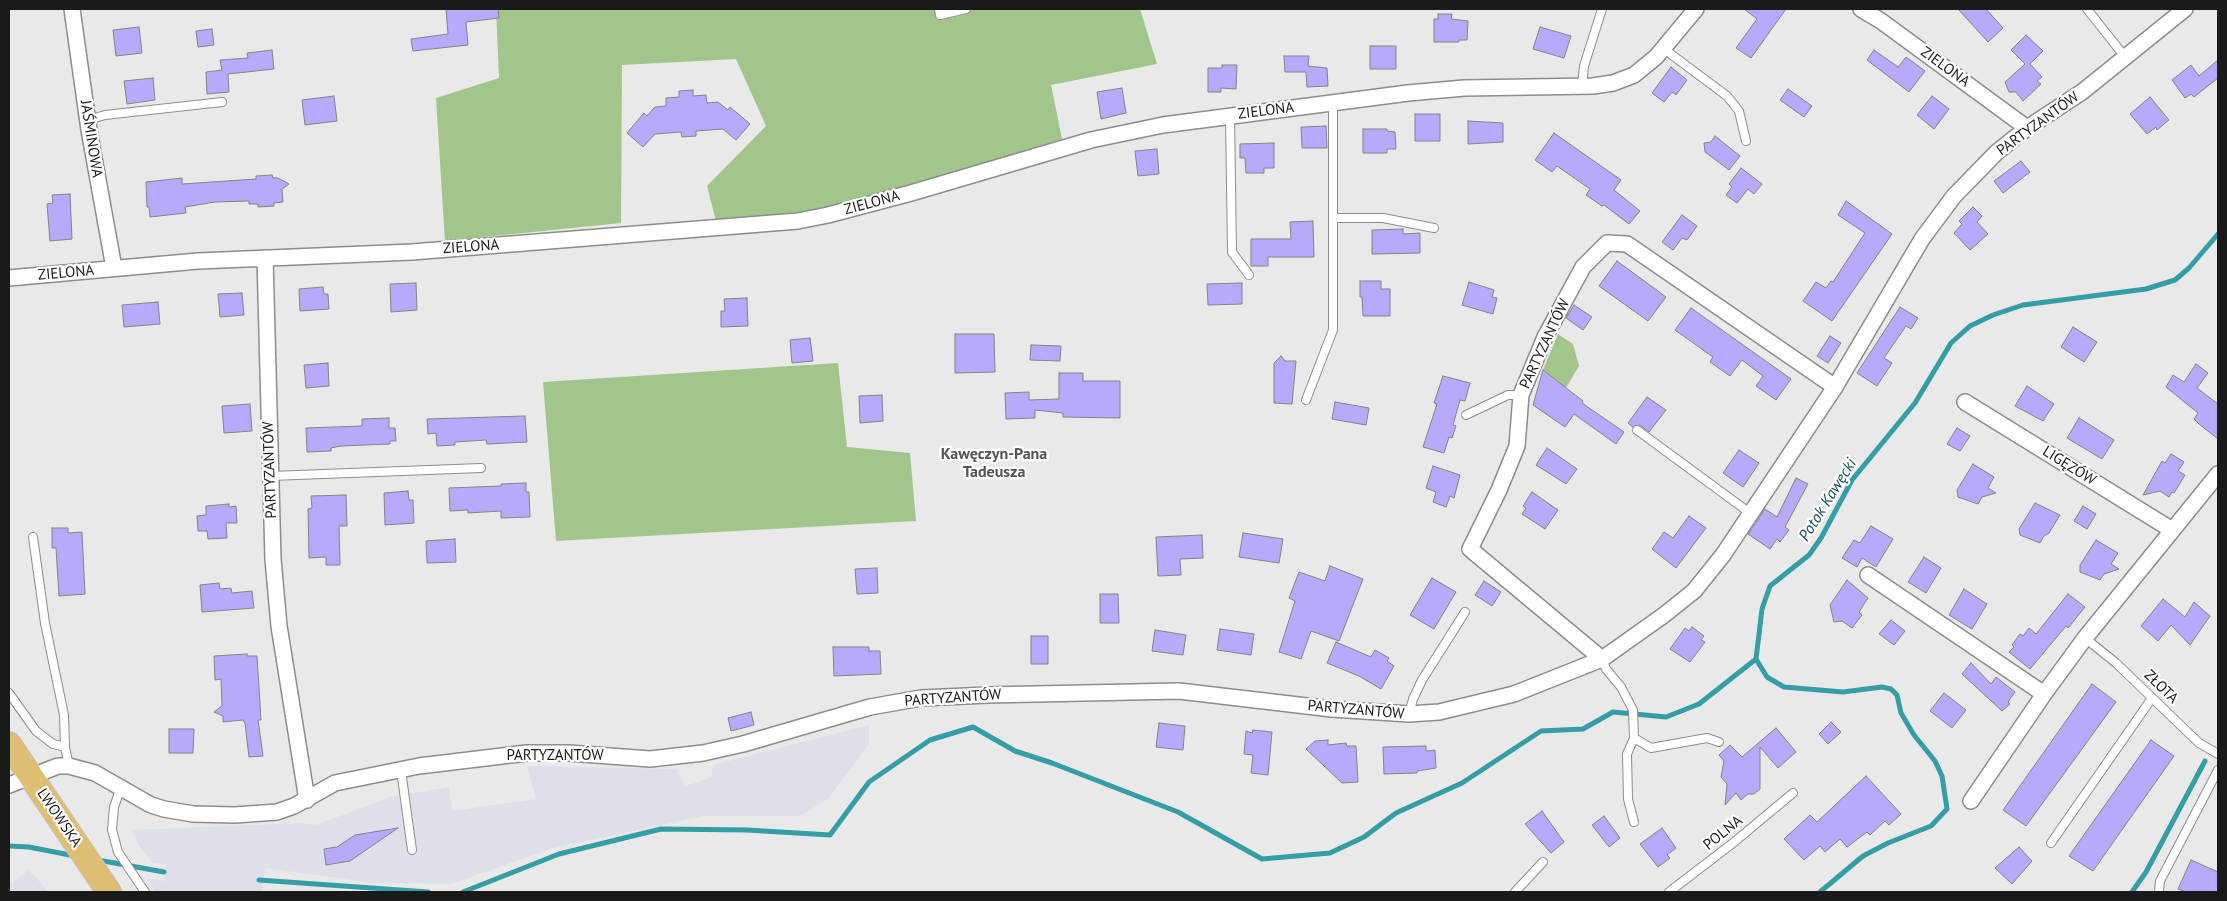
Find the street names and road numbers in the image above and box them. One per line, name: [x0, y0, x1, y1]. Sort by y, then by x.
street label: ZIELONA: [1917, 43, 1973, 91]
street label: PARTYZANTÓW: [1993, 88, 2083, 160]
street label: JAŚMINOWA: [76, 99, 106, 179]
street label: ZIELONA: [1237, 99, 1295, 123]
street label: ZIELONA: [842, 187, 902, 219]
street label: ZIELONA: [442, 236, 500, 258]
street label: ZIELONA: [37, 262, 95, 284]
street label: PARTYZANTÓW: [1516, 296, 1574, 392]
street label: PARTYZANTÓW: [259, 421, 281, 519]
street label: LIGĘZÓW: [2039, 443, 2099, 489]
street label: ZŁOTA: [2140, 666, 2182, 708]
street label: PARTYZANTÓW: [904, 686, 1002, 710]
street label: PARTYZANTÓW: [1307, 697, 1405, 723]
street label: PARTYZANTÓW: [506, 747, 604, 765]
street label: LWOWSKA: [33, 785, 85, 851]
street label: POLNA: [1700, 812, 1746, 854]

